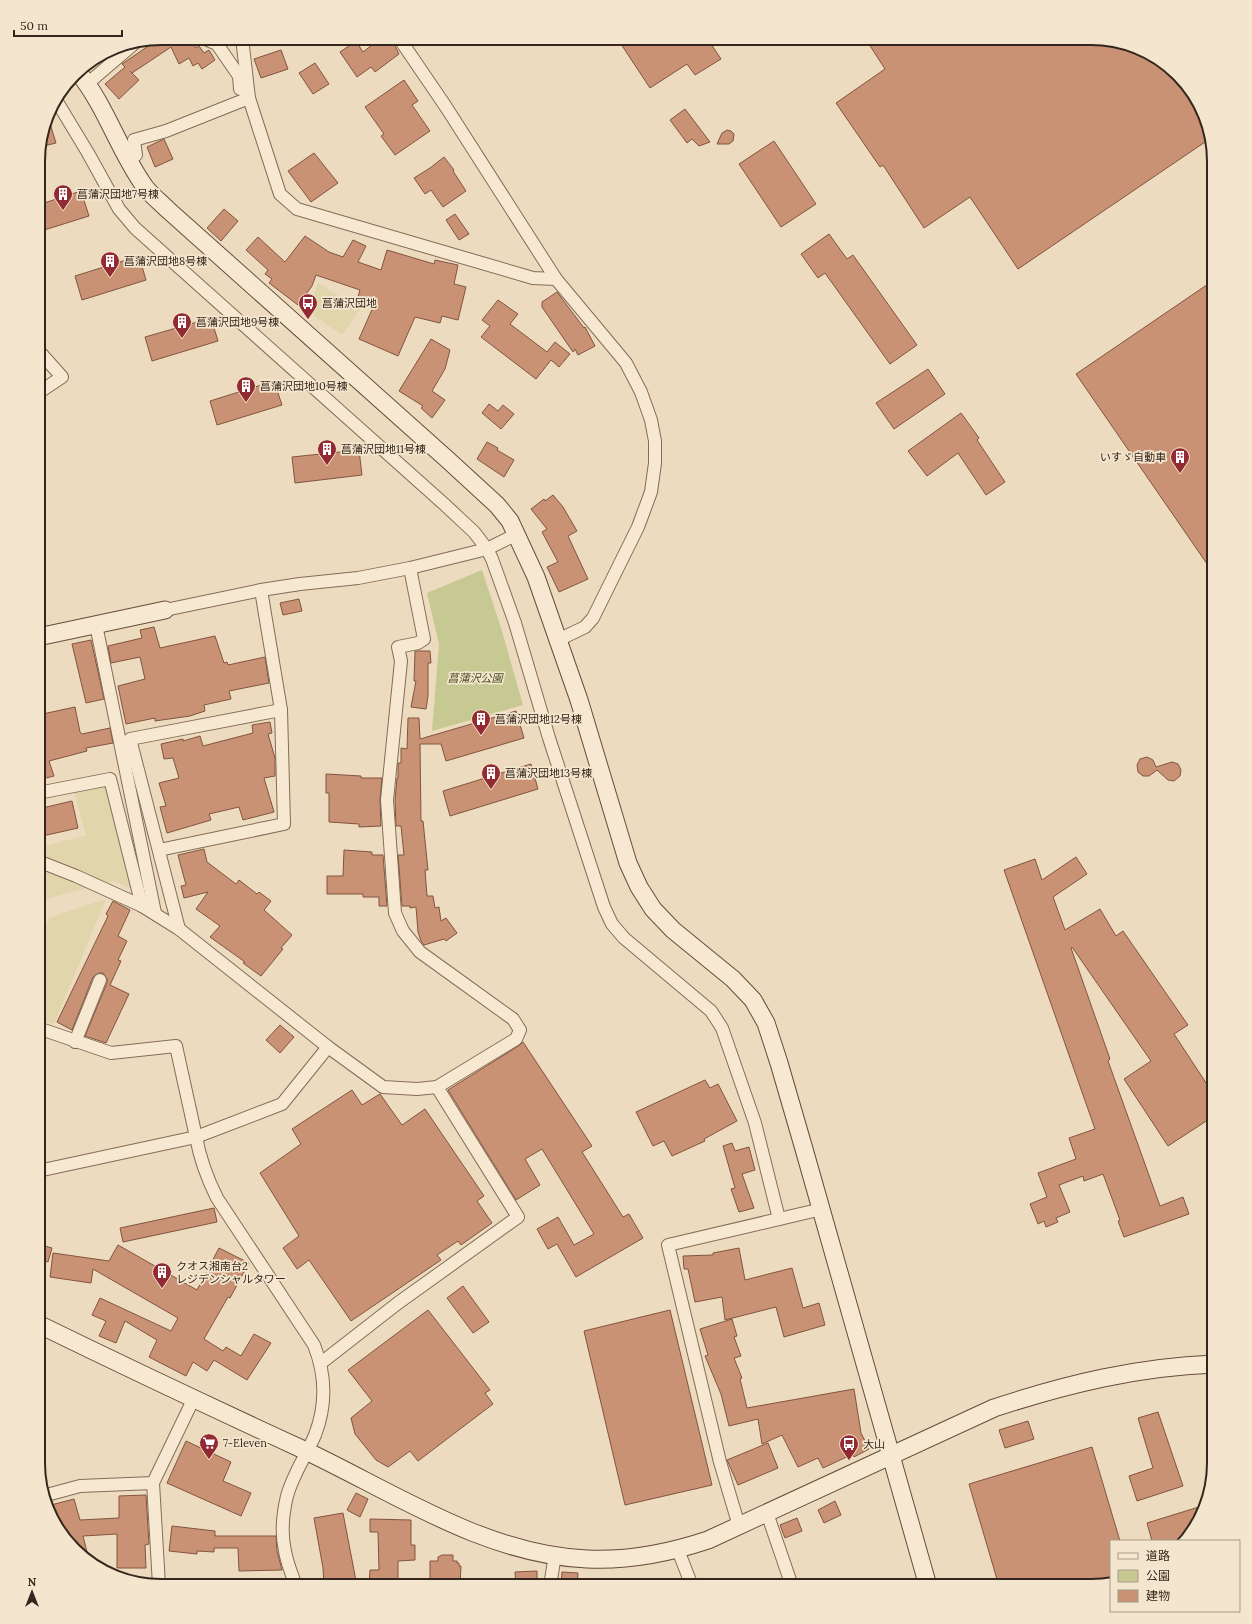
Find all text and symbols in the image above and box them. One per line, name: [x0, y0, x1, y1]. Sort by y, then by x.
scale bar: [14, 12, 122, 38]
text: 50 m: [20, 18, 48, 33]
building icon: 菖蒲沢団地7号棟: [52, 183, 74, 211]
place label: 菖蒲沢団地7号棟: [77, 187, 159, 201]
building icon: 菖蒲沢団地8号棟: [99, 250, 121, 278]
place label: 菖蒲沢団地8号棟: [124, 254, 207, 268]
bus stop icon: 菖蒲沢団地: [297, 292, 319, 320]
place label: 菖蒲沢団地: [322, 296, 377, 310]
building icon: 菖蒲沢団地9号棟: [171, 311, 193, 339]
place label: 菖蒲沢団地9号棟: [196, 315, 279, 329]
building icon: 菖蒲沢団地10号棟: [235, 375, 257, 403]
place label: 菖蒲沢団地10号棟: [260, 379, 348, 393]
building icon: 菖蒲沢団地11号棟: [316, 438, 338, 466]
place label: 菖蒲沢団地11号棟: [341, 442, 426, 456]
building icon: いすゞ自動車: [1169, 446, 1191, 474]
place label: いすゞ自動車: [1100, 450, 1166, 464]
park label: 菖蒲沢公園: [448, 671, 504, 685]
building icon: 菖蒲沢団地12号棟: [470, 708, 492, 736]
place label: 菖蒲沢団地12号棟: [495, 712, 582, 726]
building icon: 菖蒲沢団地13号棟: [480, 762, 502, 790]
place label: 菖蒲沢団地13号棟: [505, 766, 592, 780]
place label: クオス湘南台2 レジデンシャルタワー: [176, 1259, 286, 1286]
building icon: クオス湘南台2 レジデンシャルタワー: [151, 1261, 173, 1289]
supermarket icon: 7-Eleven: [198, 1432, 220, 1460]
bus stop icon: 大山: [838, 1433, 860, 1461]
place label: 7-Eleven: [223, 1436, 267, 1450]
place label: 大山: [863, 1437, 885, 1451]
legend: [1110, 1540, 1240, 1612]
text: 道路: [1146, 1548, 1170, 1563]
text: 公園: [1146, 1568, 1170, 1583]
north arrow: [12, 1572, 52, 1612]
text: N: [28, 1575, 37, 1589]
text: 建物: [1146, 1588, 1170, 1603]

